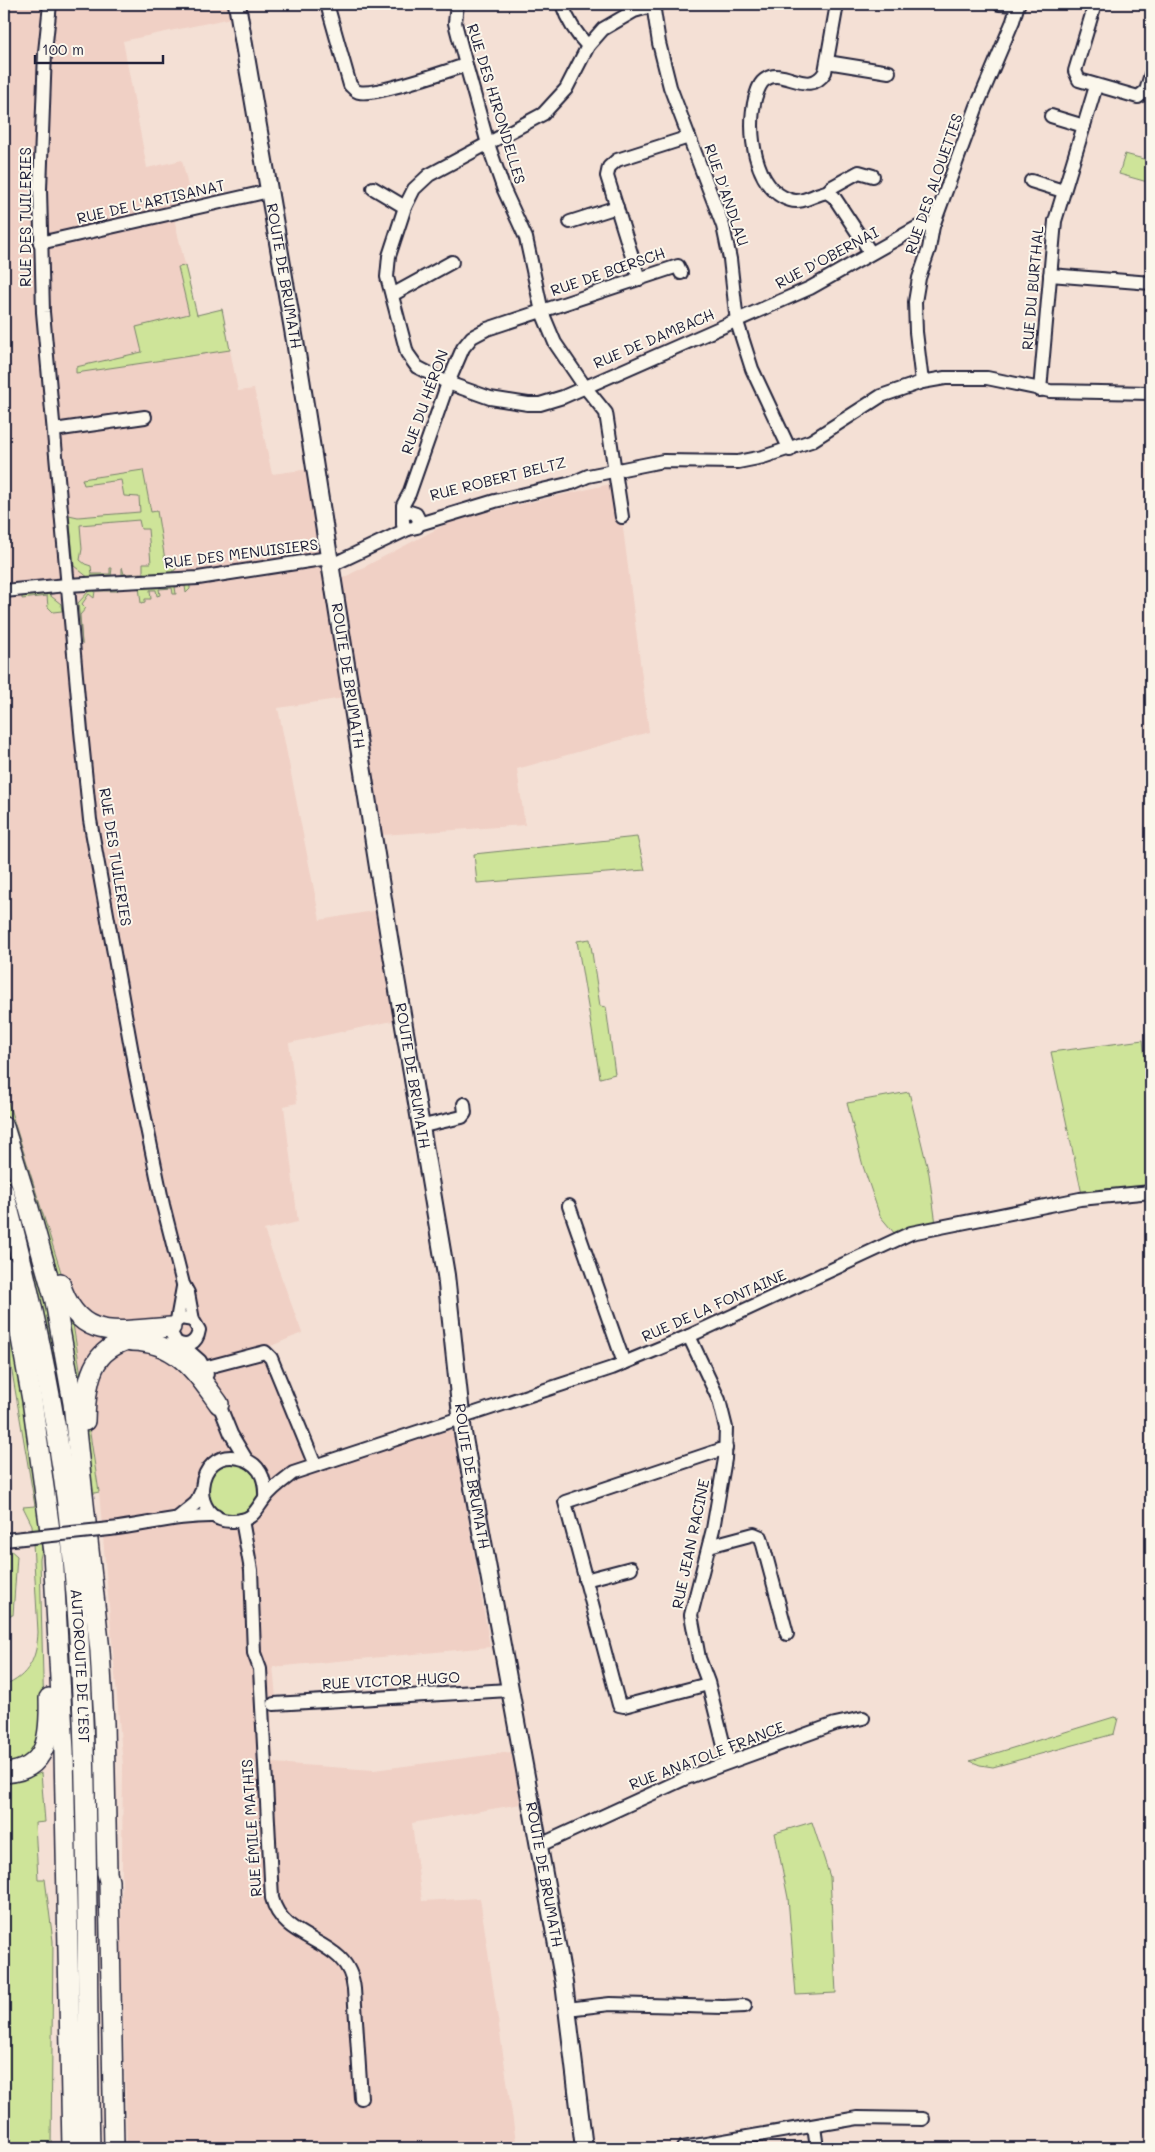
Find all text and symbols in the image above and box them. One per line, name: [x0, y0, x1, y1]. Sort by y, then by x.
street label: RUE DES HIRONDELLES: [463, 21, 531, 186]
scale bar: [35, 32, 162, 64]
text: 100 m: [42, 39, 84, 59]
street label: RUE DES ALOUETTES: [900, 111, 967, 257]
street label: RUE D'ANDLAU: [700, 141, 754, 248]
street label: RUE DES TUILERIES: [15, 147, 35, 287]
street label: RUE DE L'ARTISANAT: [75, 174, 227, 228]
street label: ROUTE DE BRUMATH: [262, 201, 307, 350]
street label: RUE D'OBERNAI: [771, 221, 882, 293]
street label: RUE DU BURTHAL: [1017, 225, 1047, 351]
street label: RUE DE BŒRSCH: [548, 242, 668, 300]
street label: RUE DE DAMBACH: [590, 304, 717, 373]
street label: RUE DU HÉRON: [396, 347, 452, 457]
street label: RUE ROBERT BELTZ: [428, 451, 568, 505]
street label: RUE DES MENUISIERS: [163, 534, 319, 572]
street label: ROUTE DE BRUMATH: [327, 601, 370, 750]
street label: RUE DES TUILERIES: [95, 786, 137, 927]
street label: ROUTE DE BRUMATH: [391, 1001, 435, 1150]
street label: RUE DE LA FONTAINE: [638, 1264, 789, 1346]
street label: ROUTE DE BRUMATH: [451, 1402, 495, 1550]
street label: RUE JEAN RACINE: [667, 1477, 714, 1610]
street label: AUTOROUTE DE L’EST: [67, 1588, 95, 1743]
street label: RUE VICTOR HUGO: [321, 1666, 461, 1694]
street label: RUE ANATOLE FRANCE: [626, 1716, 788, 1794]
street label: RUE ÉMILE MATHIS: [236, 1759, 266, 1898]
street label: ROUTE DE BRUMATH: [522, 1800, 568, 1949]

